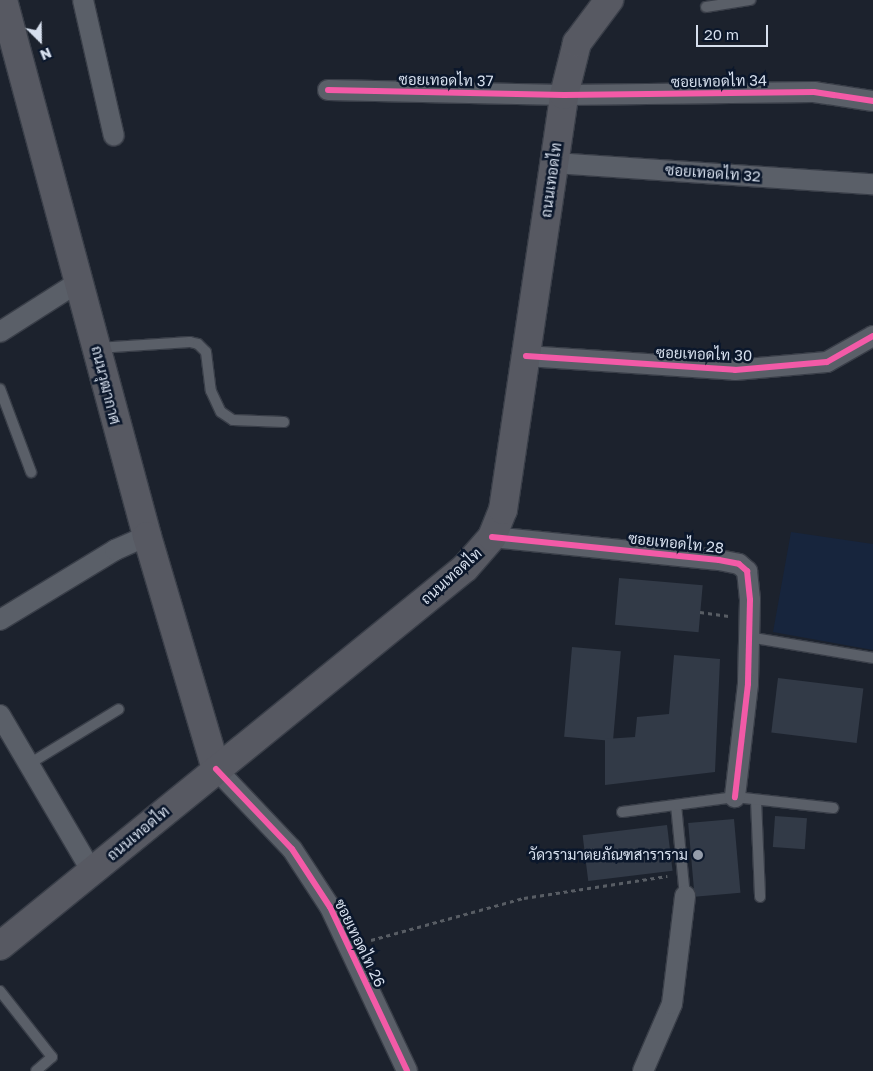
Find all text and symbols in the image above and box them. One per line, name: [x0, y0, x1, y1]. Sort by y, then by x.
north arrow: [15, 15, 65, 65]
scale bar: [698, 15, 770, 47]
text: 20 m: [704, 25, 739, 43]
text: N: [38, 44, 54, 64]
street label: ซอยเทอดไท 37: [398, 70, 494, 90]
street label: ซอยเทอดไท 34: [671, 71, 767, 91]
street label: ถนนเทอดไท: [537, 141, 565, 219]
street label: ซอยเทอดไท 32: [665, 161, 761, 185]
street label: ซอยเทอดไท 30: [656, 343, 752, 365]
street label: ถนนวุฒากาศ: [88, 344, 124, 426]
street label: ซอยเทอดไท 28: [627, 529, 725, 557]
street label: ถนนเทอดไท: [417, 544, 485, 608]
street label: ถนนเทอดไท: [103, 802, 173, 864]
place label: วัดวรามาตยภัณฑสาราราม: [528, 846, 688, 864]
marker: วัดวรามาตยภัณฑสาราราม: [692, 849, 704, 861]
street label: ซอยเทอดไท 26: [331, 896, 389, 990]

